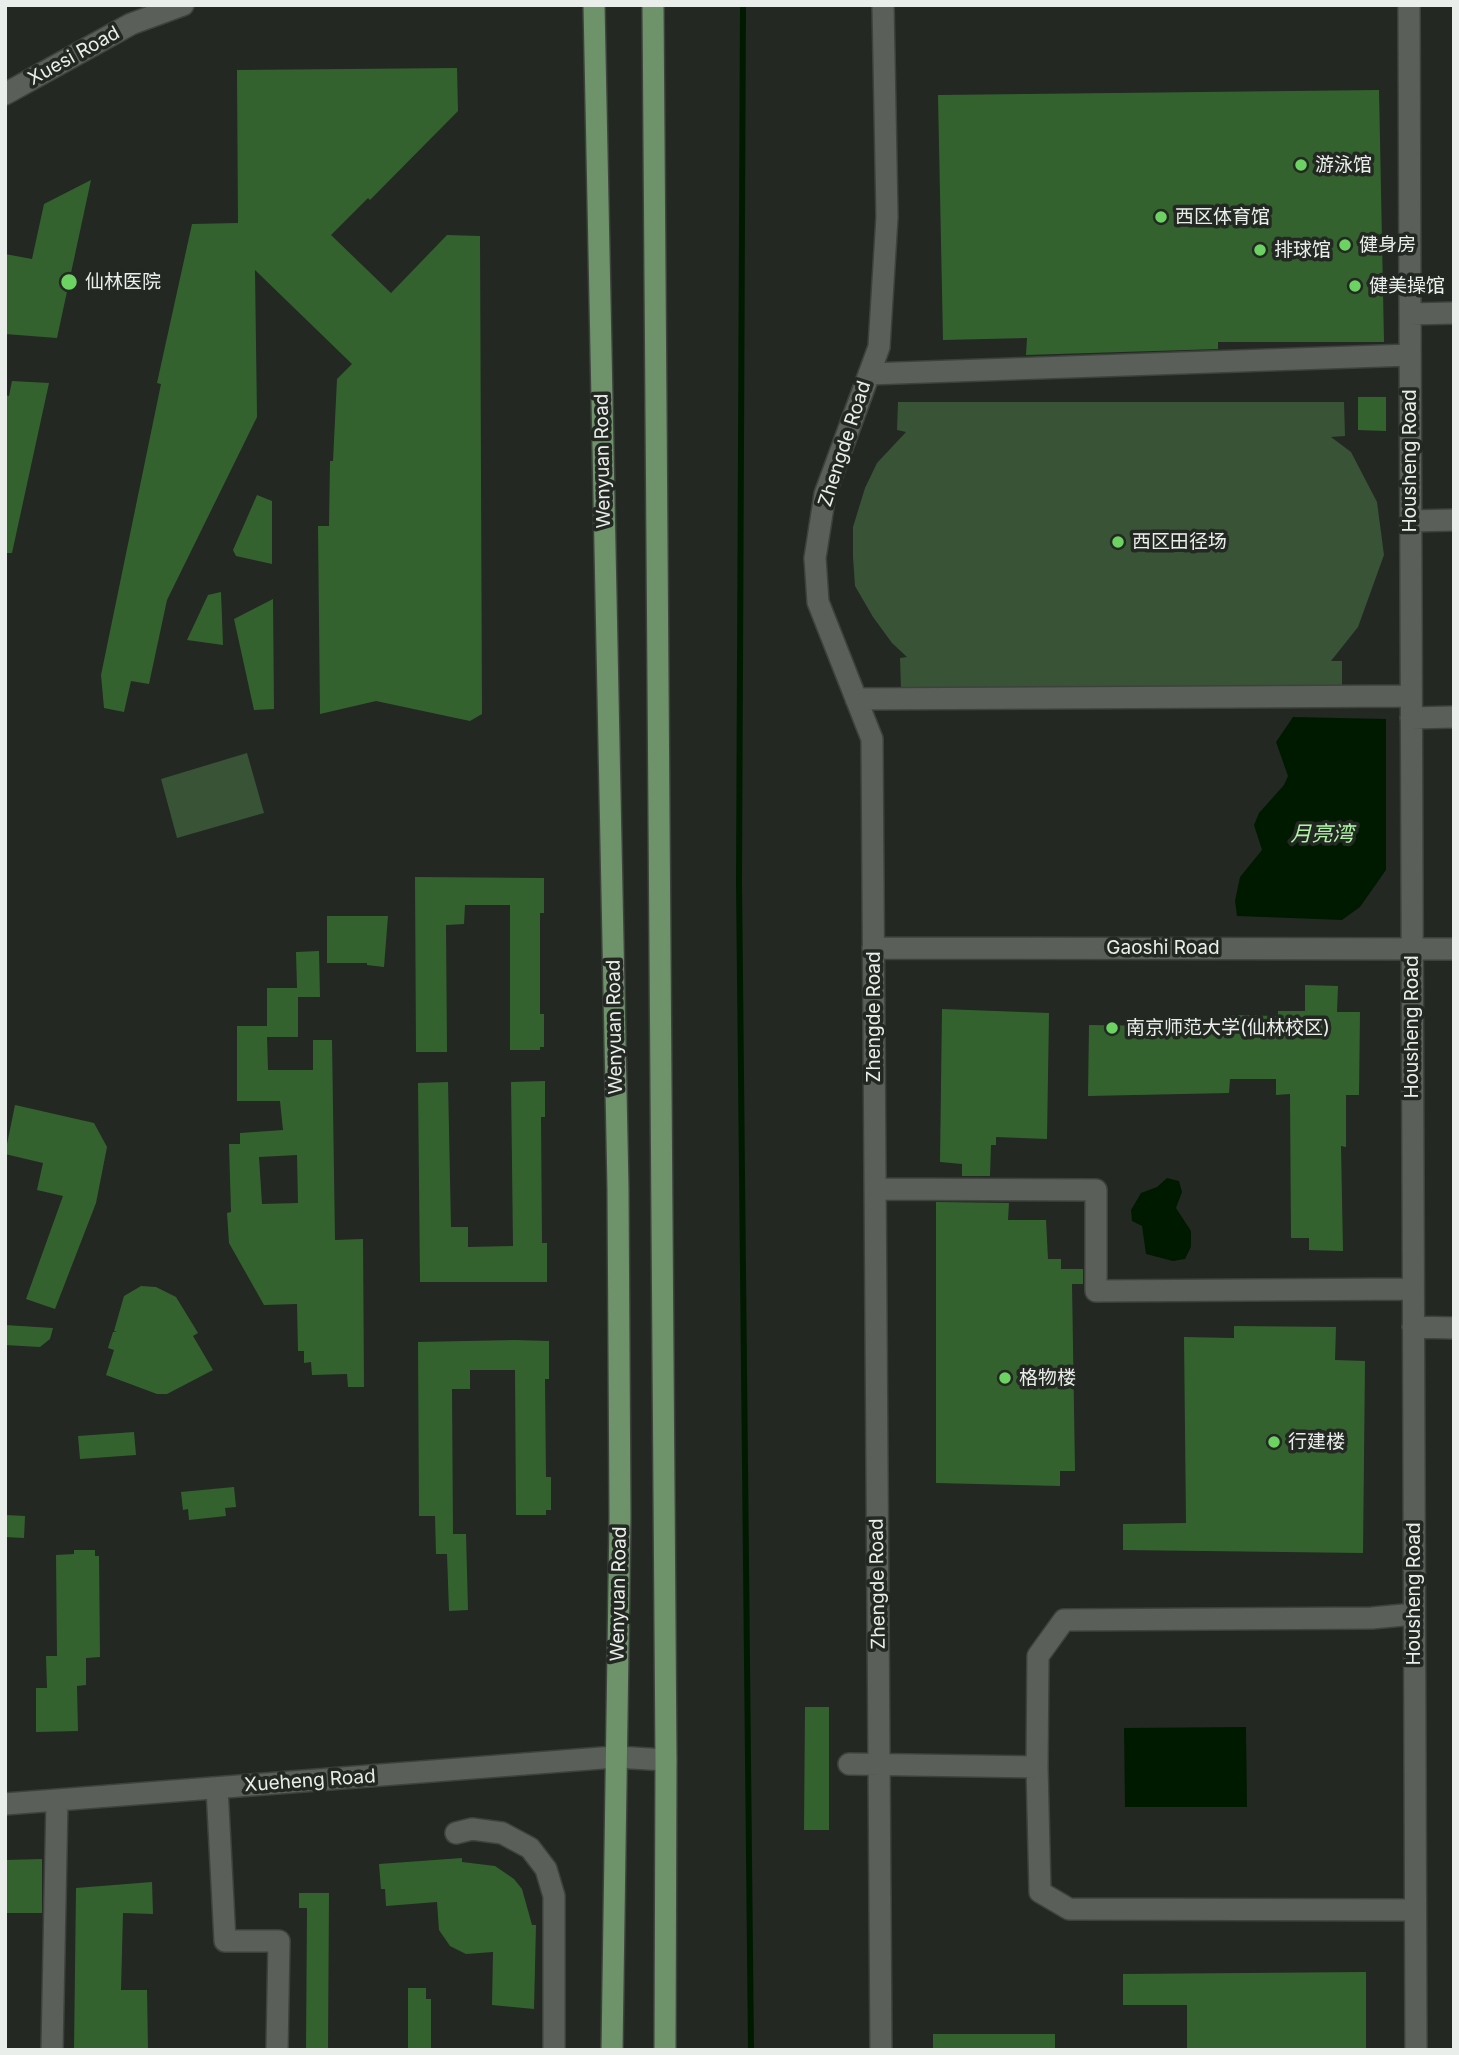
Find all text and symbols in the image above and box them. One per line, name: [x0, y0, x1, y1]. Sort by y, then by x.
street label: Xuesi Road: [24, 22, 124, 90]
place label: 游泳馆: [1315, 154, 1372, 176]
marker: 游泳馆: [1293, 157, 1309, 173]
place label: 西区体育馆: [1175, 206, 1270, 228]
marker: 西区体育馆: [1153, 209, 1169, 225]
place label: 健身房: [1359, 234, 1416, 256]
marker: 健身房: [1337, 237, 1353, 253]
place label: 排球馆: [1274, 239, 1331, 261]
marker: 排球馆: [1252, 242, 1268, 258]
place label: 仙林医院: [85, 271, 161, 293]
marker: 仙林医院: [59, 272, 79, 292]
place label: 健美操馆: [1369, 275, 1445, 297]
marker: 健美操馆: [1347, 278, 1363, 294]
street label: Zhengde Road: [814, 378, 876, 510]
street label: Housheng Road: [1399, 389, 1421, 533]
street label: Wenyuan Road: [590, 393, 616, 529]
place label: 西区田径场: [1132, 531, 1227, 553]
marker: 西区田径场: [1110, 534, 1126, 550]
water label: 月亮湾: [1291, 822, 1353, 848]
street label: Gaoshi Road: [1106, 937, 1220, 959]
street label: Zhengde Road: [863, 951, 885, 1083]
street label: Housheng Road: [1401, 955, 1423, 1099]
street label: Wenyuan Road: [602, 959, 628, 1095]
place label: 南京师范大学(仙林校区): [1126, 1017, 1330, 1039]
marker: 南京师范大学(仙林校区): [1104, 1020, 1120, 1036]
place label: 格物楼: [1019, 1367, 1076, 1389]
marker: 格物楼: [997, 1370, 1013, 1386]
place label: 行建楼: [1288, 1431, 1345, 1453]
marker: 行建楼: [1266, 1434, 1282, 1450]
street label: Zhengde Road: [865, 1518, 891, 1650]
street label: Housheng Road: [1403, 1522, 1425, 1666]
street label: Wenyuan Road: [606, 1526, 632, 1662]
street label: Xueheng Road: [244, 1765, 376, 1797]

